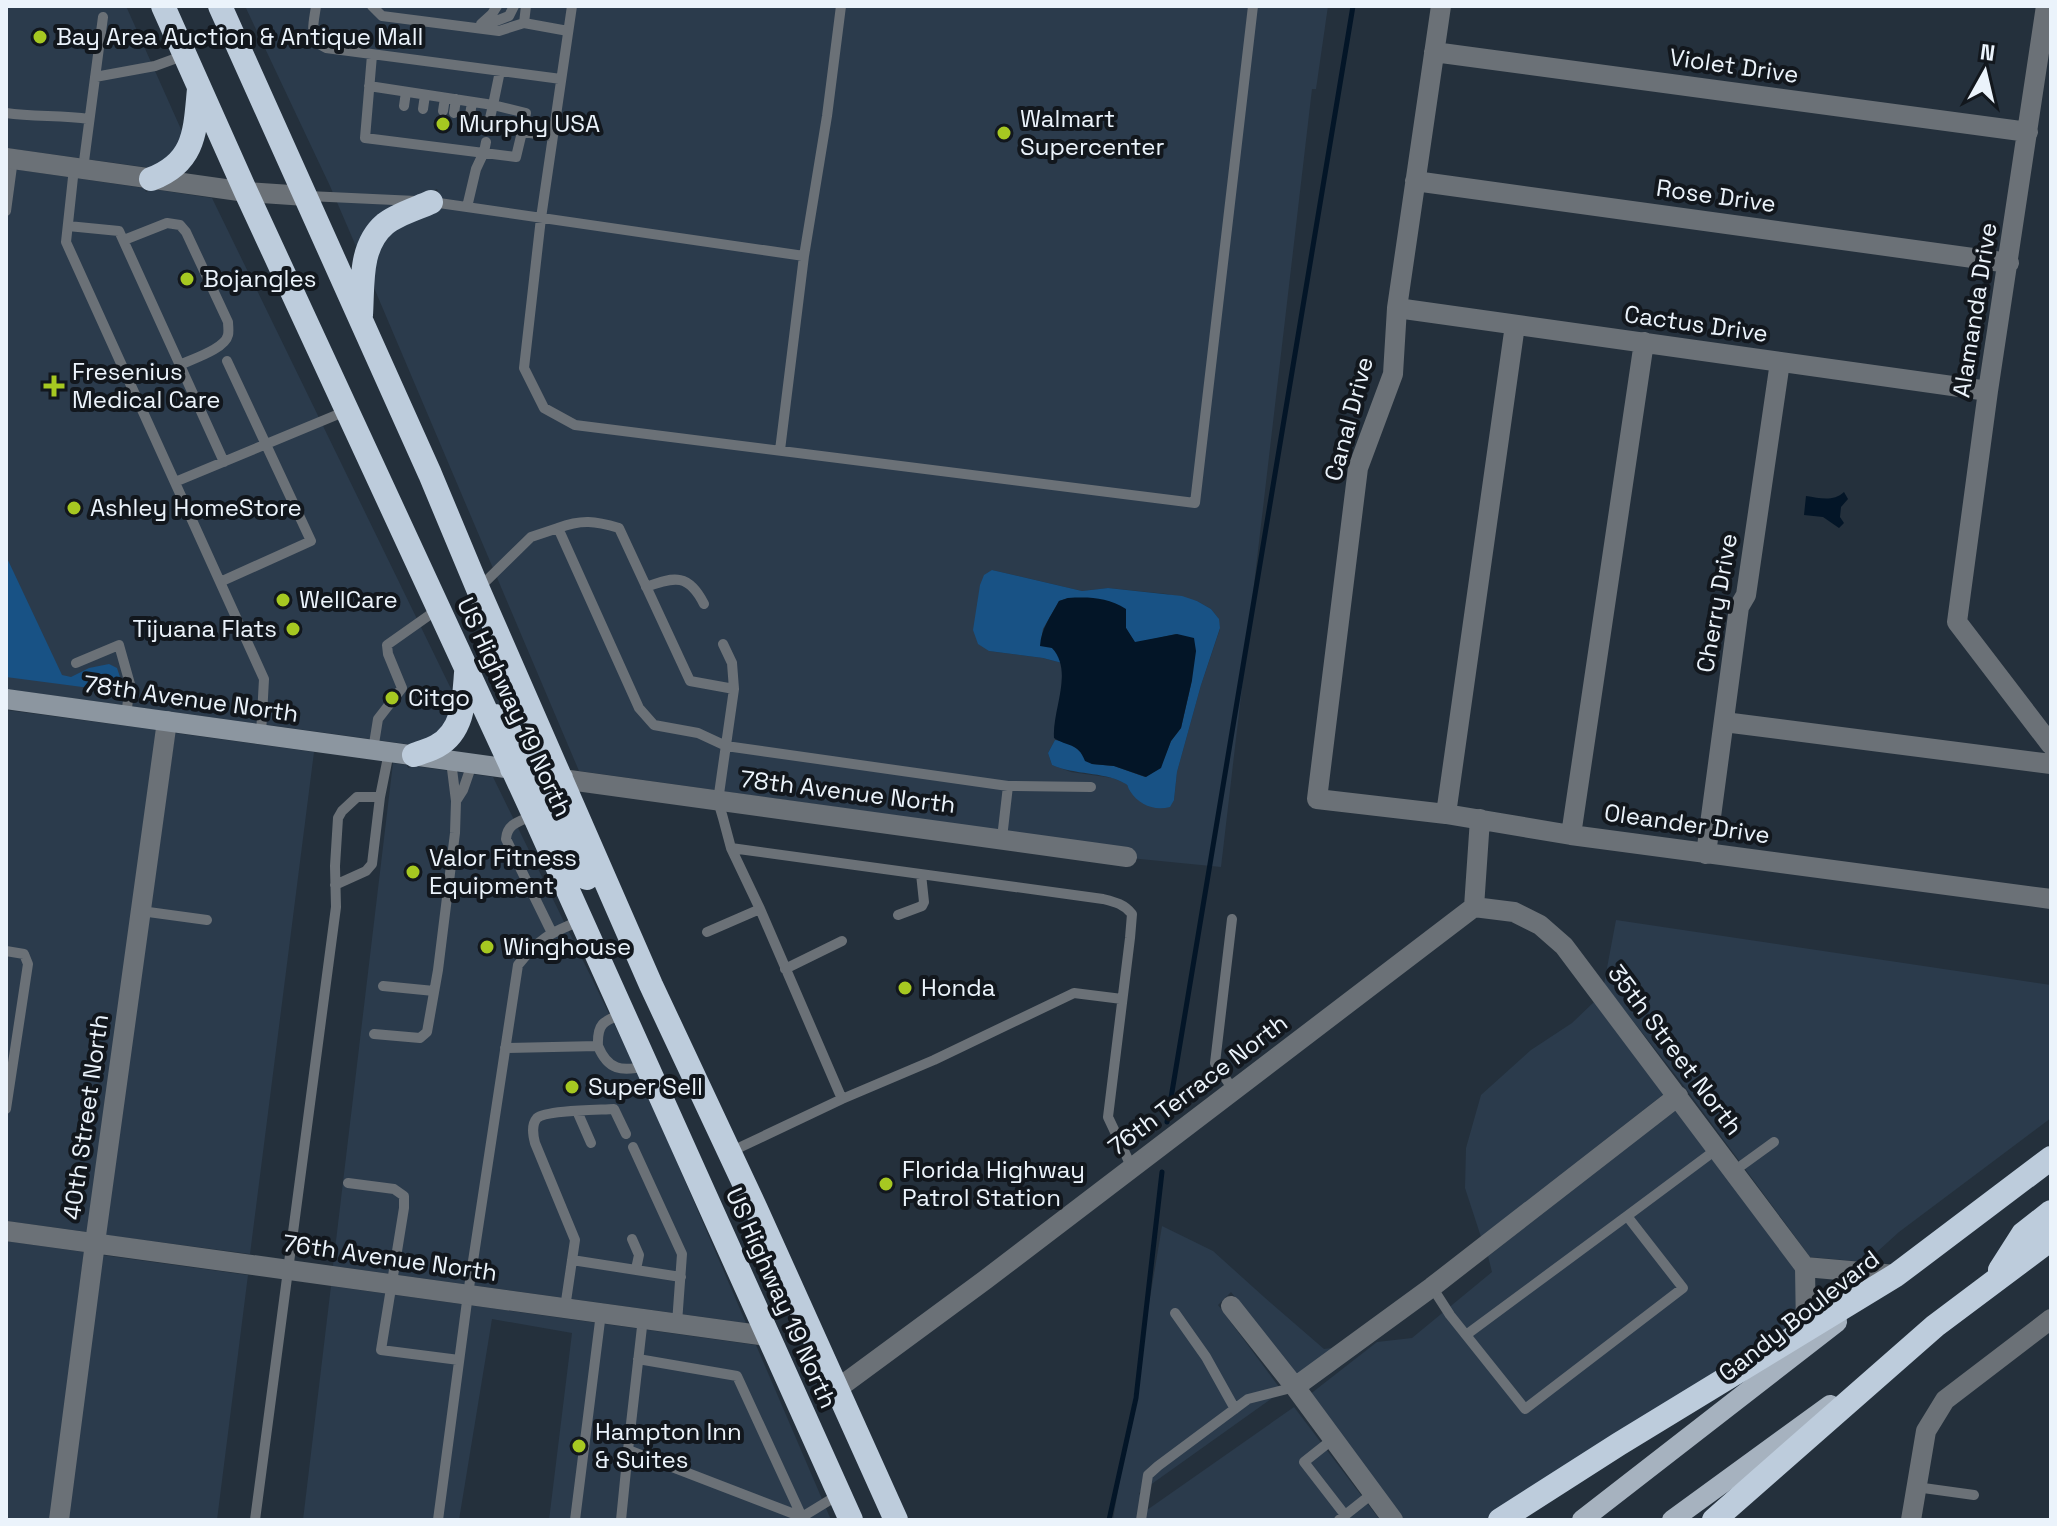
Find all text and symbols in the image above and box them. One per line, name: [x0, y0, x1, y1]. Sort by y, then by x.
place label: Bay Area Auction & Antique Mall: [56, 21, 423, 52]
marker: Bay Area Auction & Antique Mall: [31, 28, 49, 46]
north arrow: [1945, 32, 2025, 112]
text: N: [1979, 37, 1997, 67]
street label: Violet Drive: [1668, 41, 1801, 90]
place label: Walmart Supercenter: [1020, 103, 1164, 162]
place label: Murphy USA: [459, 108, 600, 139]
marker: Murphy USA: [434, 115, 452, 133]
marker: Walmart Supercenter: [995, 124, 1013, 142]
street label: Rose Drive: [1654, 172, 1778, 219]
street label: Alamanda Drive: [1945, 220, 2004, 400]
place label: Bojangles: [203, 263, 316, 294]
marker: Bojangles: [178, 270, 196, 288]
street label: Cactus Drive: [1622, 298, 1770, 349]
street label: Canal Drive: [1317, 353, 1380, 484]
place label: Fresenius Medical Care: [72, 356, 221, 415]
marker: Fresenius Medical Care: [43, 375, 65, 397]
place label: Ashley HomeStore: [90, 492, 302, 523]
marker: Ashley HomeStore: [65, 499, 83, 517]
street label: Cherry Drive: [1689, 531, 1744, 675]
place label: WellCare: [299, 584, 398, 615]
marker: WellCare: [274, 591, 292, 609]
street label: US Highway 19 North: [450, 592, 579, 821]
place label: Tijuana Flats: [133, 613, 277, 644]
marker: Tijuana Flats: [284, 620, 302, 638]
street label: 78th Avenue North: [82, 668, 300, 729]
place label: Citgo: [408, 682, 470, 713]
marker: Citgo: [383, 689, 401, 707]
street label: 78th Avenue North: [739, 763, 957, 820]
street label: Oleander Drive: [1602, 797, 1772, 850]
place label: Valor Fitness Equipment: [429, 842, 577, 901]
marker: Valor Fitness Equipment: [404, 863, 422, 881]
place label: Winghouse: [503, 931, 631, 962]
marker: Winghouse: [478, 938, 496, 956]
street label: 35th Street North: [1601, 958, 1750, 1141]
place label: Honda: [921, 972, 996, 1003]
marker: Honda: [896, 979, 914, 997]
street label: 76th Terrace North: [1102, 1007, 1294, 1162]
street label: 40th Street North: [56, 1012, 115, 1222]
place label: Super Sell: [588, 1071, 703, 1102]
marker: Super Sell: [563, 1078, 581, 1096]
place label: Florida Highway Patrol Station: [902, 1154, 1085, 1213]
marker: Florida Highway Patrol Station: [877, 1175, 895, 1193]
street label: US Highway 19 North: [719, 1183, 844, 1413]
street label: 76th Avenue North: [281, 1227, 499, 1288]
street label: Gandy Boulevard: [1712, 1243, 1885, 1388]
place label: Hampton Inn & Suites: [595, 1416, 742, 1475]
marker: Hampton Inn & Suites: [570, 1437, 588, 1455]

